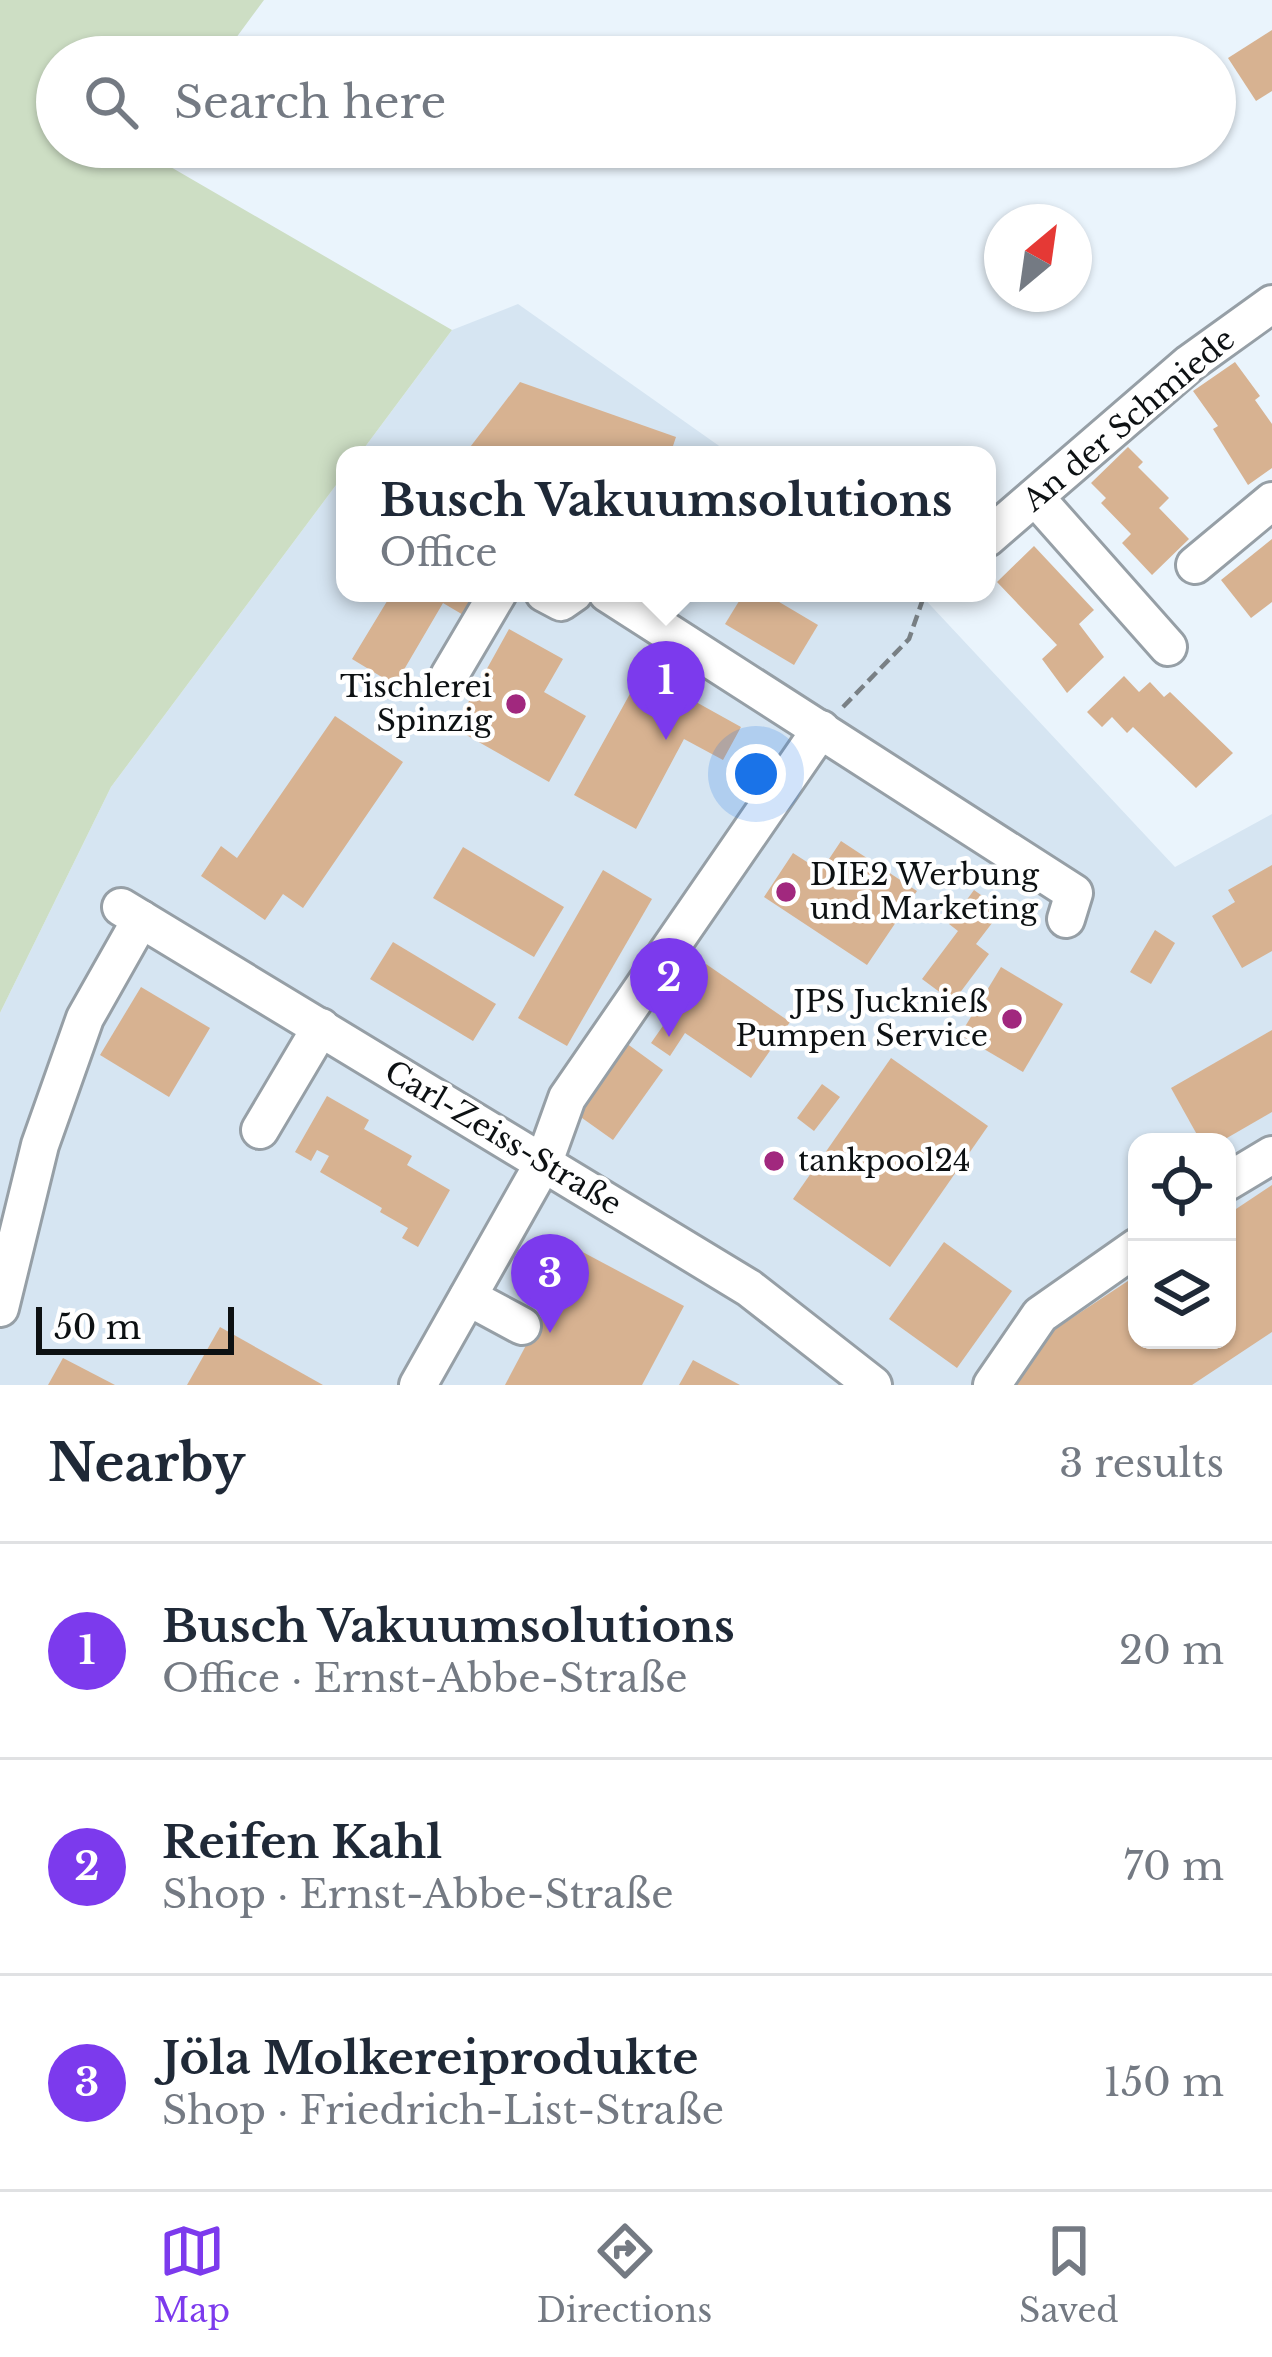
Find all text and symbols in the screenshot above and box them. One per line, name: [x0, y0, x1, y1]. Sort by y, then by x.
search box: [36, 36, 1236, 168]
icon: search: [78, 69, 144, 135]
text: Search here: [174, 74, 446, 130]
north arrow: [984, 204, 1092, 312]
street label: An der Schmiede: [1014, 320, 1242, 520]
popup: [336, 446, 996, 602]
text: Busch Vakuumsolutions: [380, 472, 952, 528]
text: Office: [380, 528, 498, 577]
pin: 1: [627, 641, 705, 740]
place label: Tischlerei Spinzig: [340, 668, 493, 739]
marker: Tischlerei Spinzig: [503, 691, 529, 717]
your location: [726, 744, 786, 804]
place label: DIE2 Werbung und Marketing: [810, 856, 1040, 927]
marker: DIE2 Werbung und Marketing: [773, 879, 799, 905]
pin: 2: [630, 938, 708, 1037]
place label: JPS Jucknieß Pumpen Service: [736, 983, 988, 1054]
marker: JPS Jucknieß Pumpen Service: [999, 1006, 1025, 1032]
street label: Carl-Zeiss-Straße: [378, 1052, 628, 1223]
map controls: [1128, 1133, 1236, 1349]
button: locate: [1128, 1133, 1236, 1241]
place label: tankpool24: [798, 1142, 971, 1179]
marker: tankpool24: [761, 1148, 787, 1174]
pin: 3: [511, 1234, 589, 1333]
button: layers: [1128, 1241, 1236, 1349]
scale bar: [36, 1301, 234, 1354]
text: 50 m: [54, 1307, 141, 1348]
text: Nearby: [48, 1432, 245, 1495]
text: 3 results: [1059, 1439, 1224, 1488]
text: Busch Vakuumsolutions: [162, 1598, 735, 1654]
text: 1: [78, 1626, 96, 1675]
text: 20 m: [1119, 1626, 1224, 1675]
text: Office · Ernst-Abbe-Straße: [162, 1654, 688, 1703]
text: Reifen Kahl: [162, 1814, 442, 1870]
text: 2: [74, 1842, 100, 1891]
text: 70 m: [1124, 1842, 1224, 1891]
text: Shop · Ernst-Abbe-Straße: [162, 1870, 674, 1919]
text: Jöla Molkereiprodukte: [162, 2030, 699, 2086]
text: 3: [75, 2058, 99, 2107]
text: 150 m: [1104, 2058, 1224, 2107]
text: Shop · Friedrich-List-Straße: [162, 2086, 724, 2135]
tab: Map: [153, 2218, 230, 2331]
tab: Directions: [537, 2218, 712, 2331]
tab: Saved: [1019, 2218, 1119, 2331]

